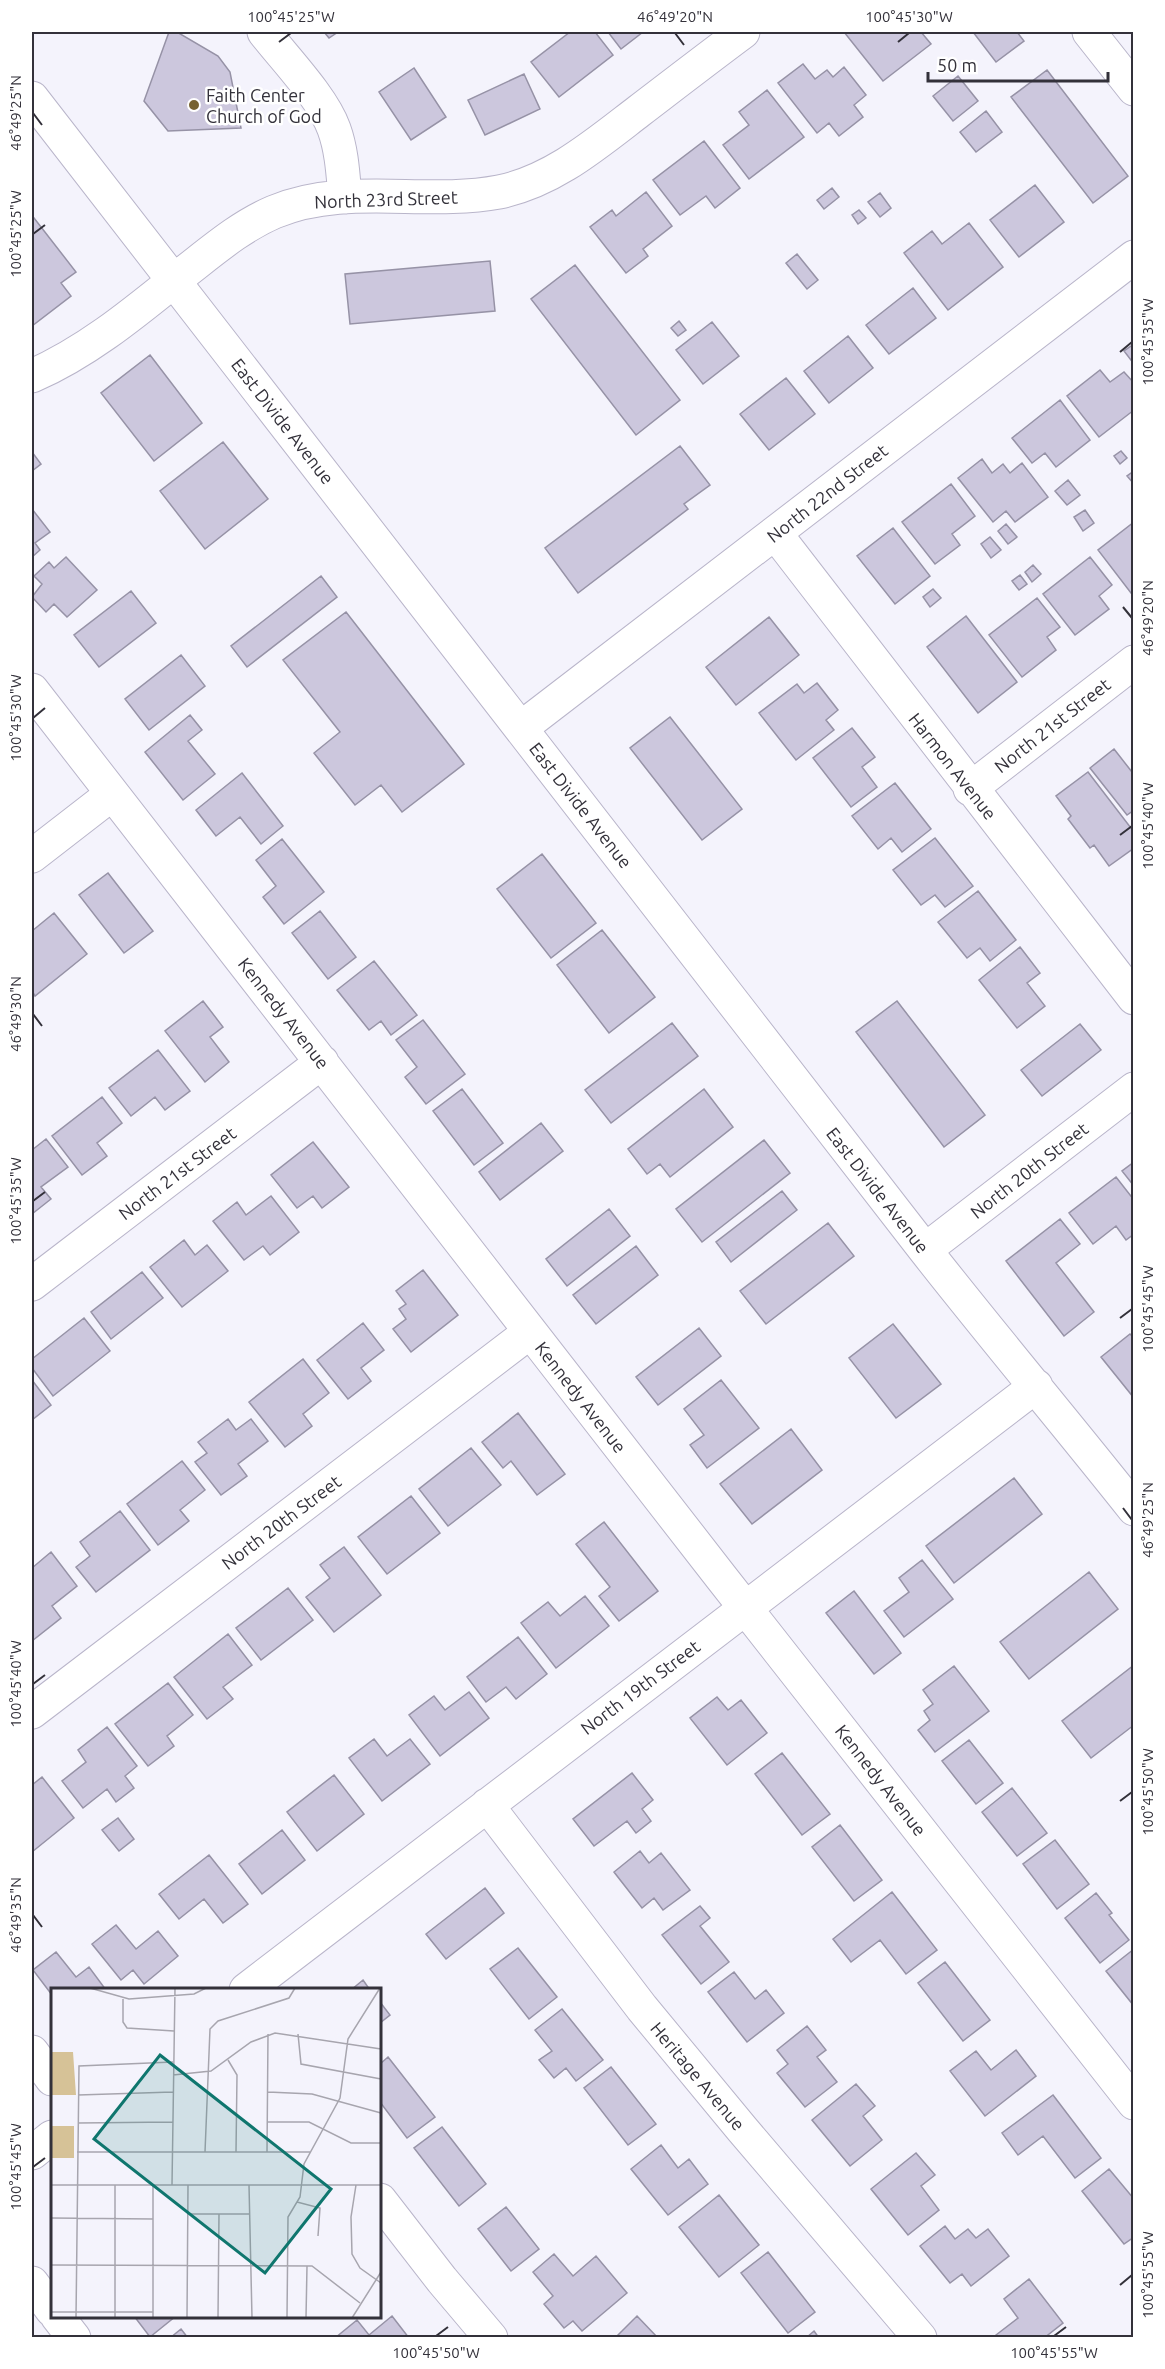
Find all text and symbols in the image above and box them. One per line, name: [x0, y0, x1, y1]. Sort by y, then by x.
text: 100°45'25"W: [247, 8, 335, 25]
text: 46°49'20"N: [637, 8, 713, 25]
text: 100°45'30"W: [865, 8, 953, 25]
scale bar: [928, 45, 1108, 83]
text: 50 m: [937, 55, 977, 75]
text: 46°49'25"N: [7, 75, 24, 151]
place label: Faith Center Church of God: [206, 85, 322, 126]
marker: Faith Center Church of God: [187, 98, 201, 112]
street label: North 23rd Street: [314, 186, 458, 212]
text: 100°45'25"W: [7, 190, 24, 278]
text: 100°45'35"W: [1139, 298, 1156, 386]
street label: East Divide Avenue: [228, 354, 338, 488]
street label: North 22nd Street: [763, 440, 891, 546]
text: 46°49'20"N: [1139, 580, 1156, 656]
text: 100°45'30"W: [7, 674, 24, 762]
street label: North 21st Street: [990, 674, 1114, 776]
street label: Harmon Avenue: [905, 709, 1001, 823]
street label: East Divide Avenue: [526, 738, 636, 872]
text: 100°45'40"W: [1139, 782, 1156, 870]
street label: Kennedy Avenue: [235, 954, 333, 1072]
text: 46°49'30"N: [7, 976, 24, 1052]
street label: North 20th Street: [966, 1118, 1092, 1222]
street label: North 21st Street: [115, 1123, 239, 1223]
street label: East Divide Avenue: [823, 1123, 933, 1257]
text: 100°45'35"W: [7, 1157, 24, 1245]
text: 100°45'45"W: [1139, 1265, 1156, 1353]
street label: Kennedy Avenue: [532, 1338, 630, 1456]
street label: North 20th Street: [218, 1471, 344, 1573]
text: 46°49'25"N: [1139, 1482, 1156, 1558]
street label: North 19th Street: [577, 1636, 703, 1738]
text: 100°45'40"W: [7, 1640, 24, 1728]
street label: Kennedy Avenue: [832, 1721, 930, 1839]
text: 100°45'50"W: [1139, 1748, 1156, 1836]
text: 46°49'35"N: [7, 1877, 24, 1953]
inset map: [51, 1988, 381, 2318]
street label: Heritage Avenue: [647, 2018, 749, 2134]
text: 100°45'45"W: [7, 2123, 24, 2211]
text: 100°45'55"W: [1139, 2231, 1156, 2319]
text: 100°45'50"W: [392, 2344, 480, 2361]
text: 100°45'55"W: [1010, 2344, 1098, 2361]

